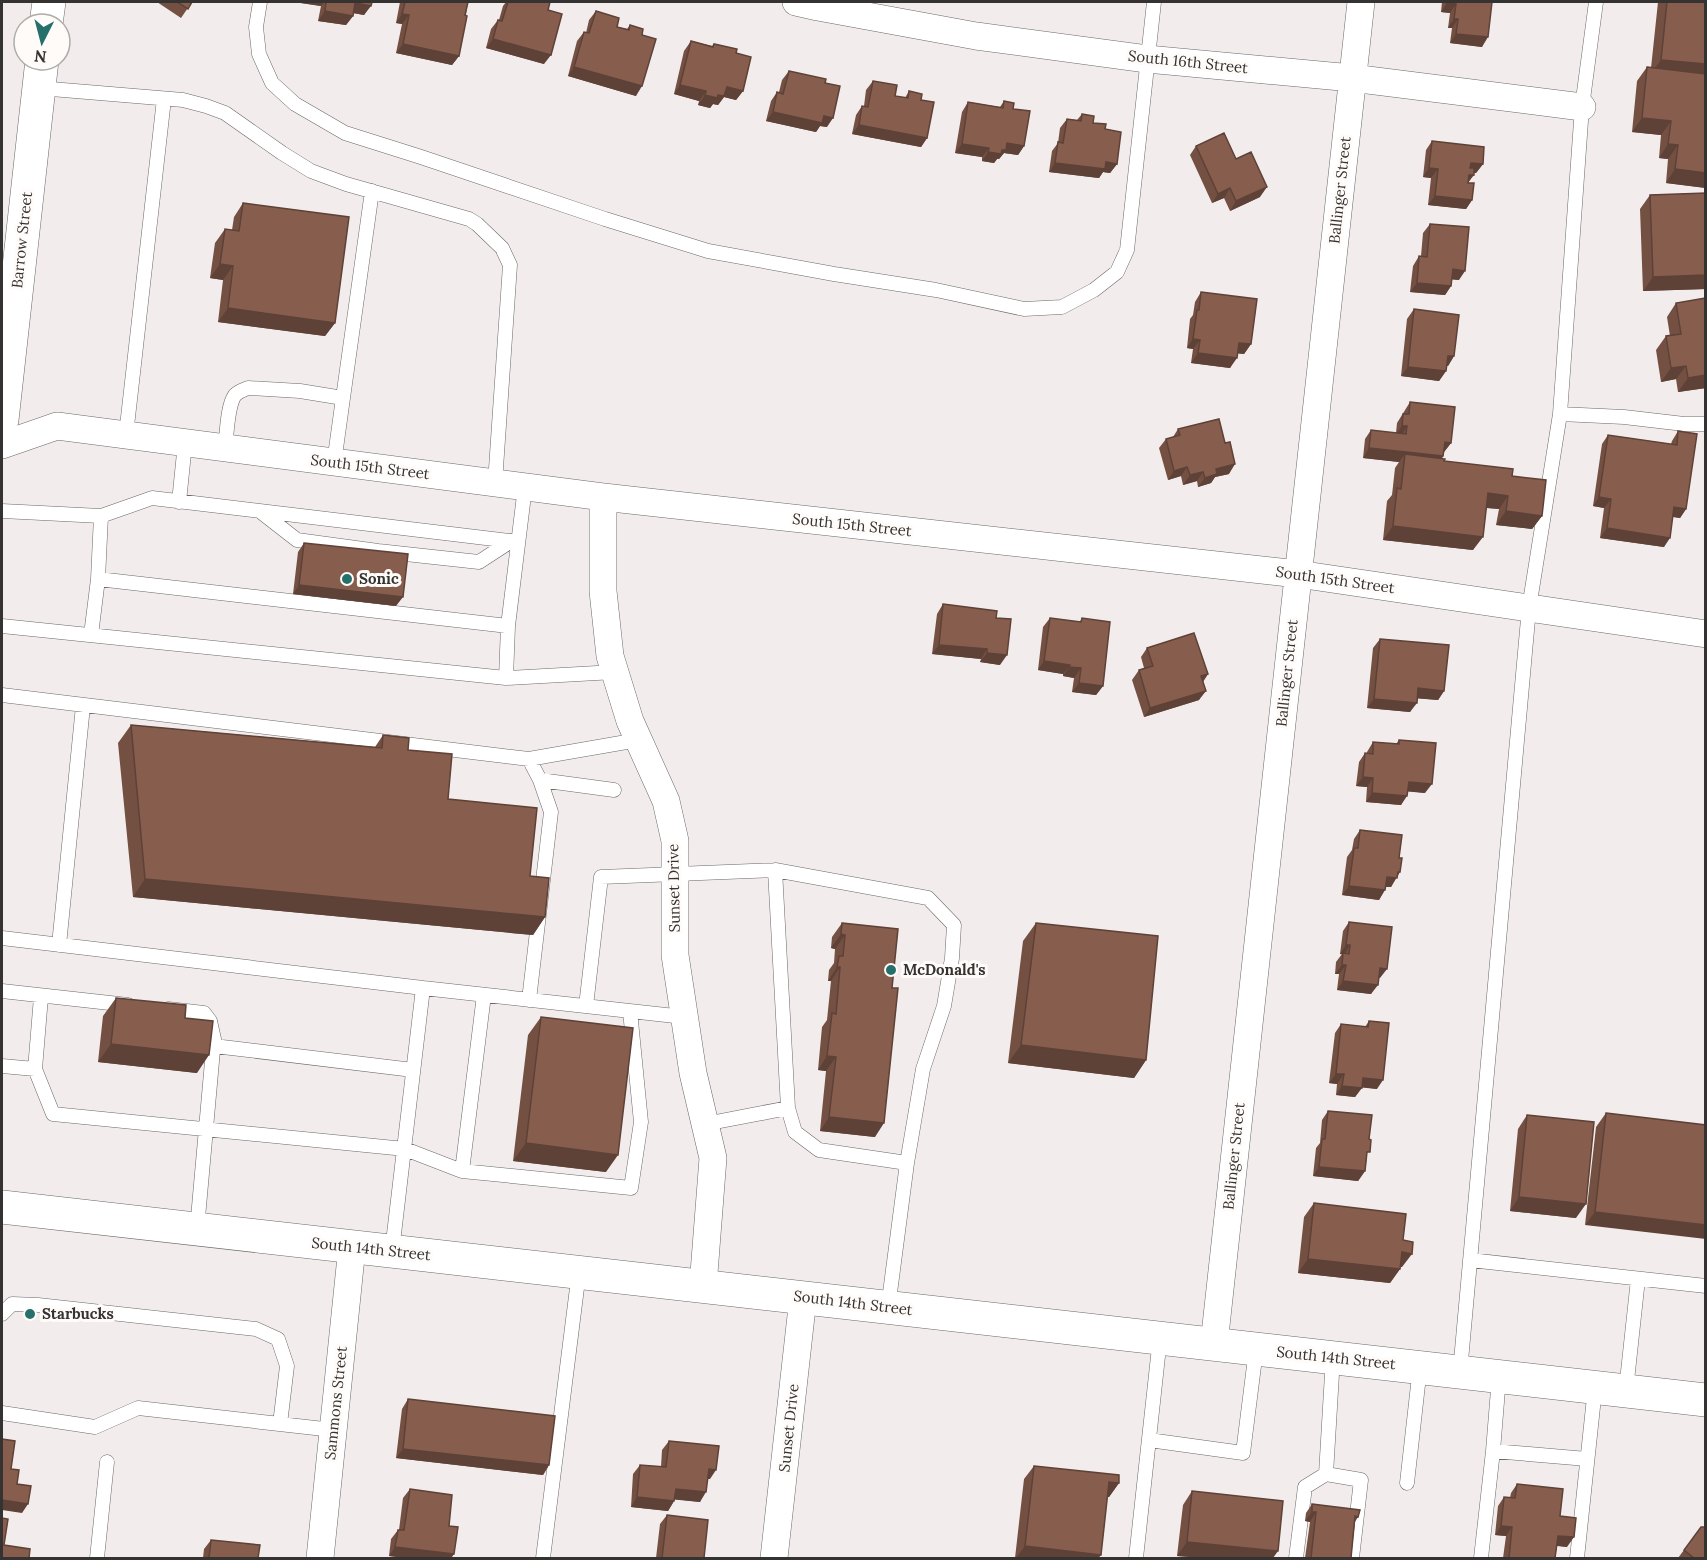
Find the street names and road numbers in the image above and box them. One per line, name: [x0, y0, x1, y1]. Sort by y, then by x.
street label: South 16th Street: [1127, 46, 1249, 77]
street label: Ballinger Street: [1324, 135, 1355, 245]
street label: Barrow Street: [7, 191, 36, 289]
street label: South 15th Street: [309, 450, 431, 483]
street label: South 15th Street: [791, 509, 913, 540]
street label: South 15th Street: [1274, 562, 1396, 597]
street label: Ballinger Street: [1271, 618, 1302, 728]
street label: Sunset Drive: [663, 843, 684, 933]
street label: Ballinger Street: [1218, 1101, 1249, 1211]
street label: South 14th Street: [310, 1233, 432, 1264]
street label: South 14th Street: [792, 1286, 914, 1319]
street label: South 14th Street: [1275, 1342, 1397, 1373]
street label: Sammons Street: [320, 1345, 351, 1461]
street label: Sunset Drive: [774, 1383, 803, 1473]

